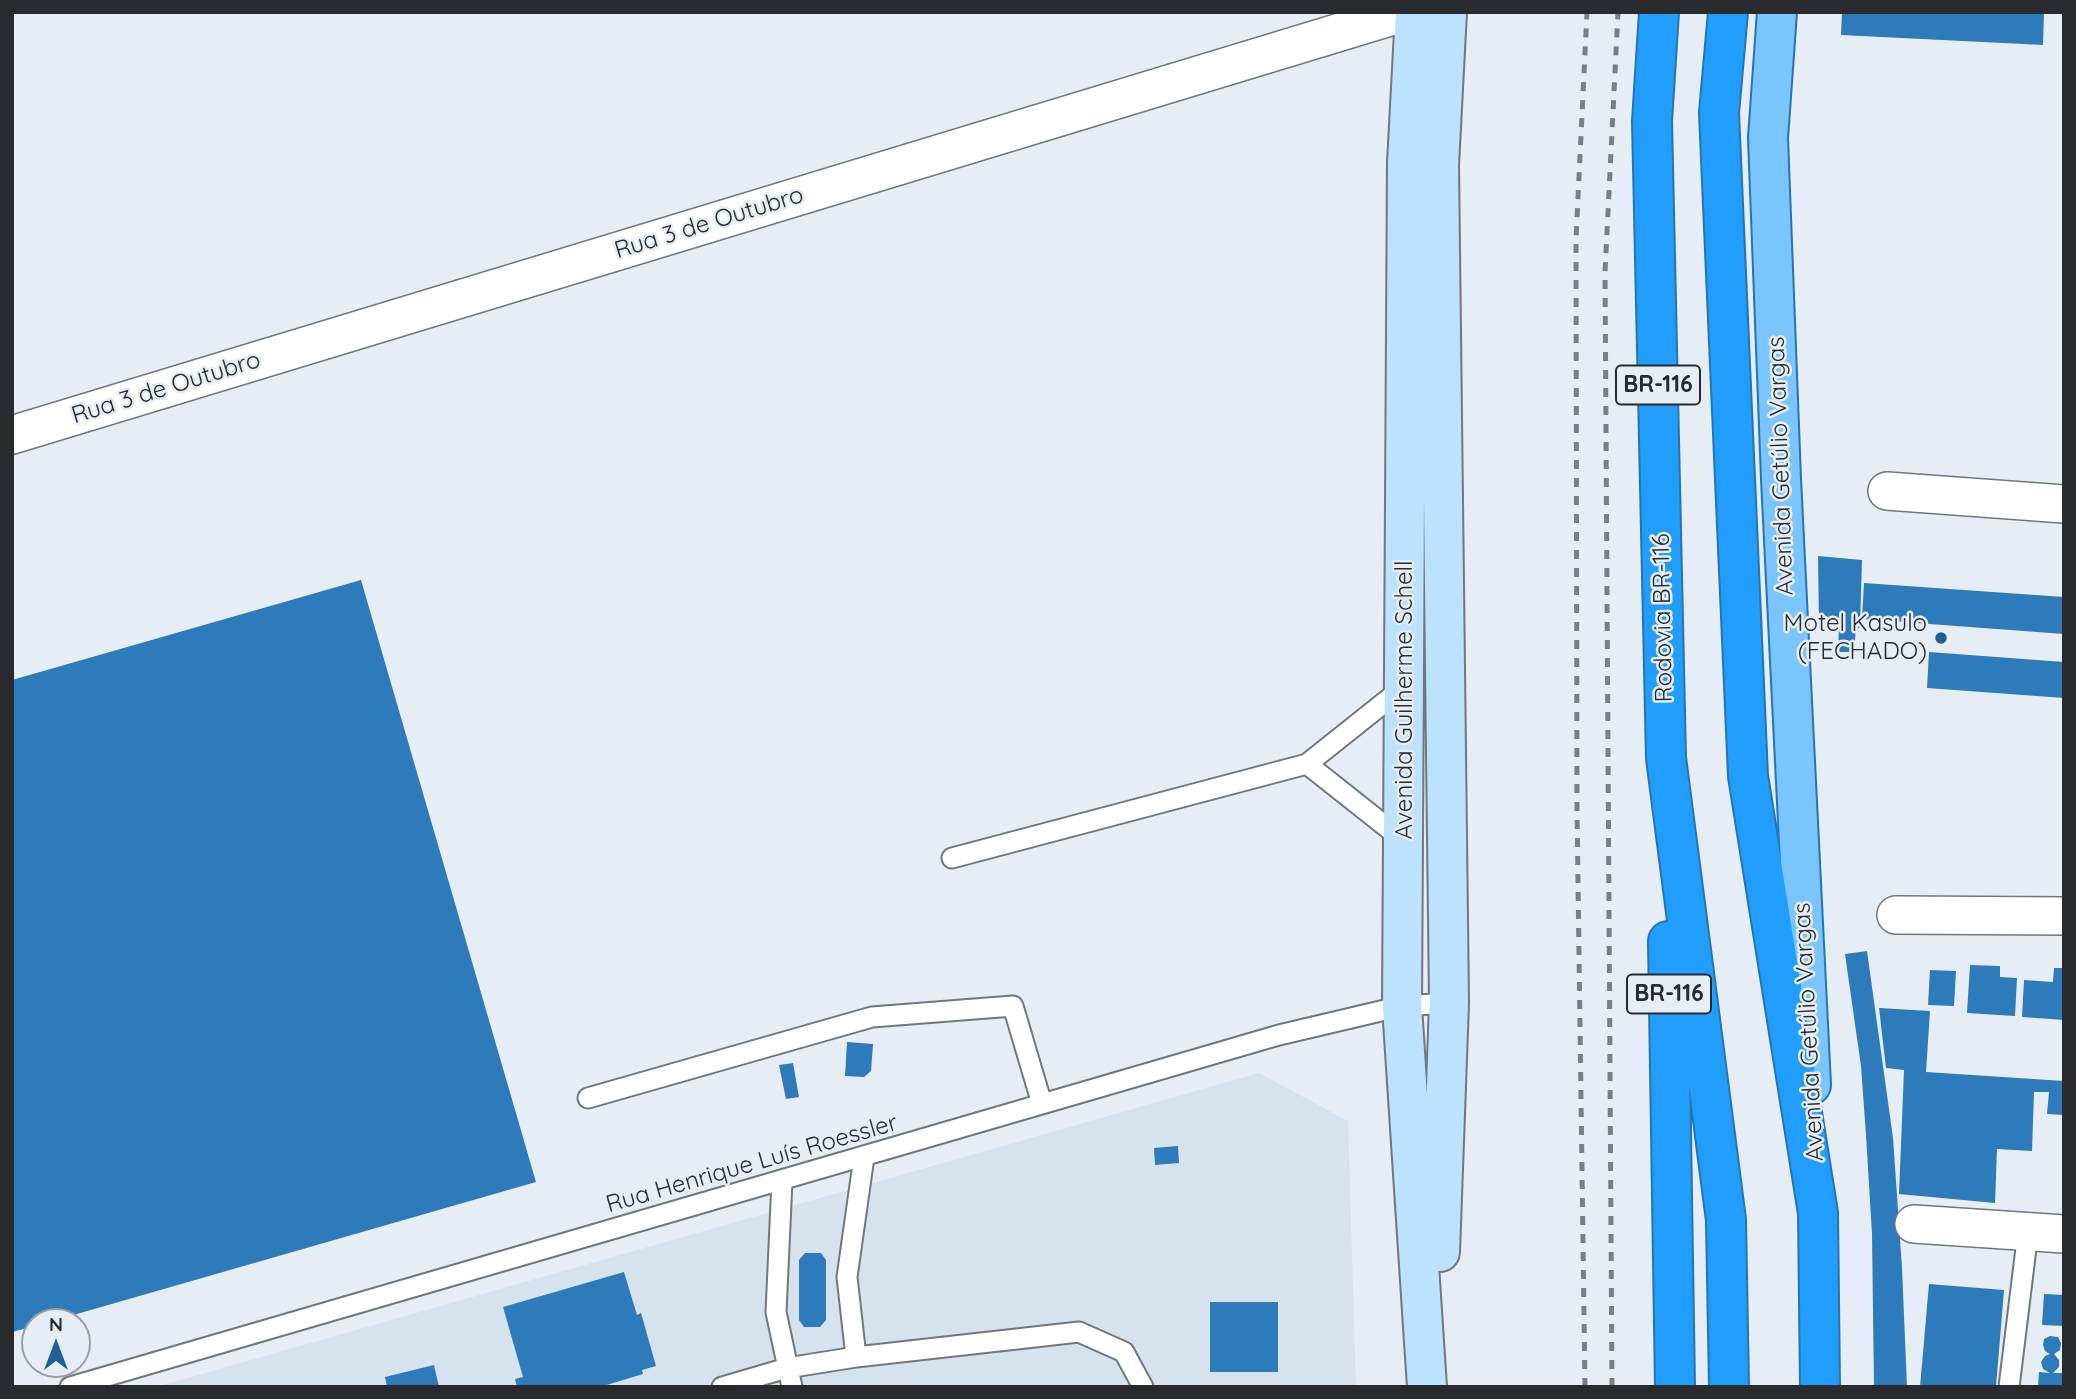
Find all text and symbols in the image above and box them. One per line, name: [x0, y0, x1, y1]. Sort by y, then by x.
street label: Rua 3 de Outubro: [611, 181, 807, 265]
street label: Avenida Getúlio Vargas: [1762, 336, 1800, 596]
street label: Rua 3 de Outubro: [68, 346, 264, 430]
road number: BR-116: [1616, 366, 1700, 404]
street label: Rodovia BR-116: [1647, 533, 1679, 703]
street label: Avenida Guilherme Schell: [1391, 560, 1419, 840]
place label: Motel Kasulo (FECHADO): [1784, 610, 1927, 666]
marker: Motel Kasulo (FECHADO): [1933, 630, 1949, 646]
street label: Avenida Getúlio Vargas: [1788, 902, 1830, 1162]
road number: BR-116: [1627, 974, 1711, 1014]
street label: Rua Henrique Luís Roessler: [603, 1109, 901, 1219]
north arrow: [21, 1308, 91, 1378]
text: N: [49, 1312, 63, 1336]

